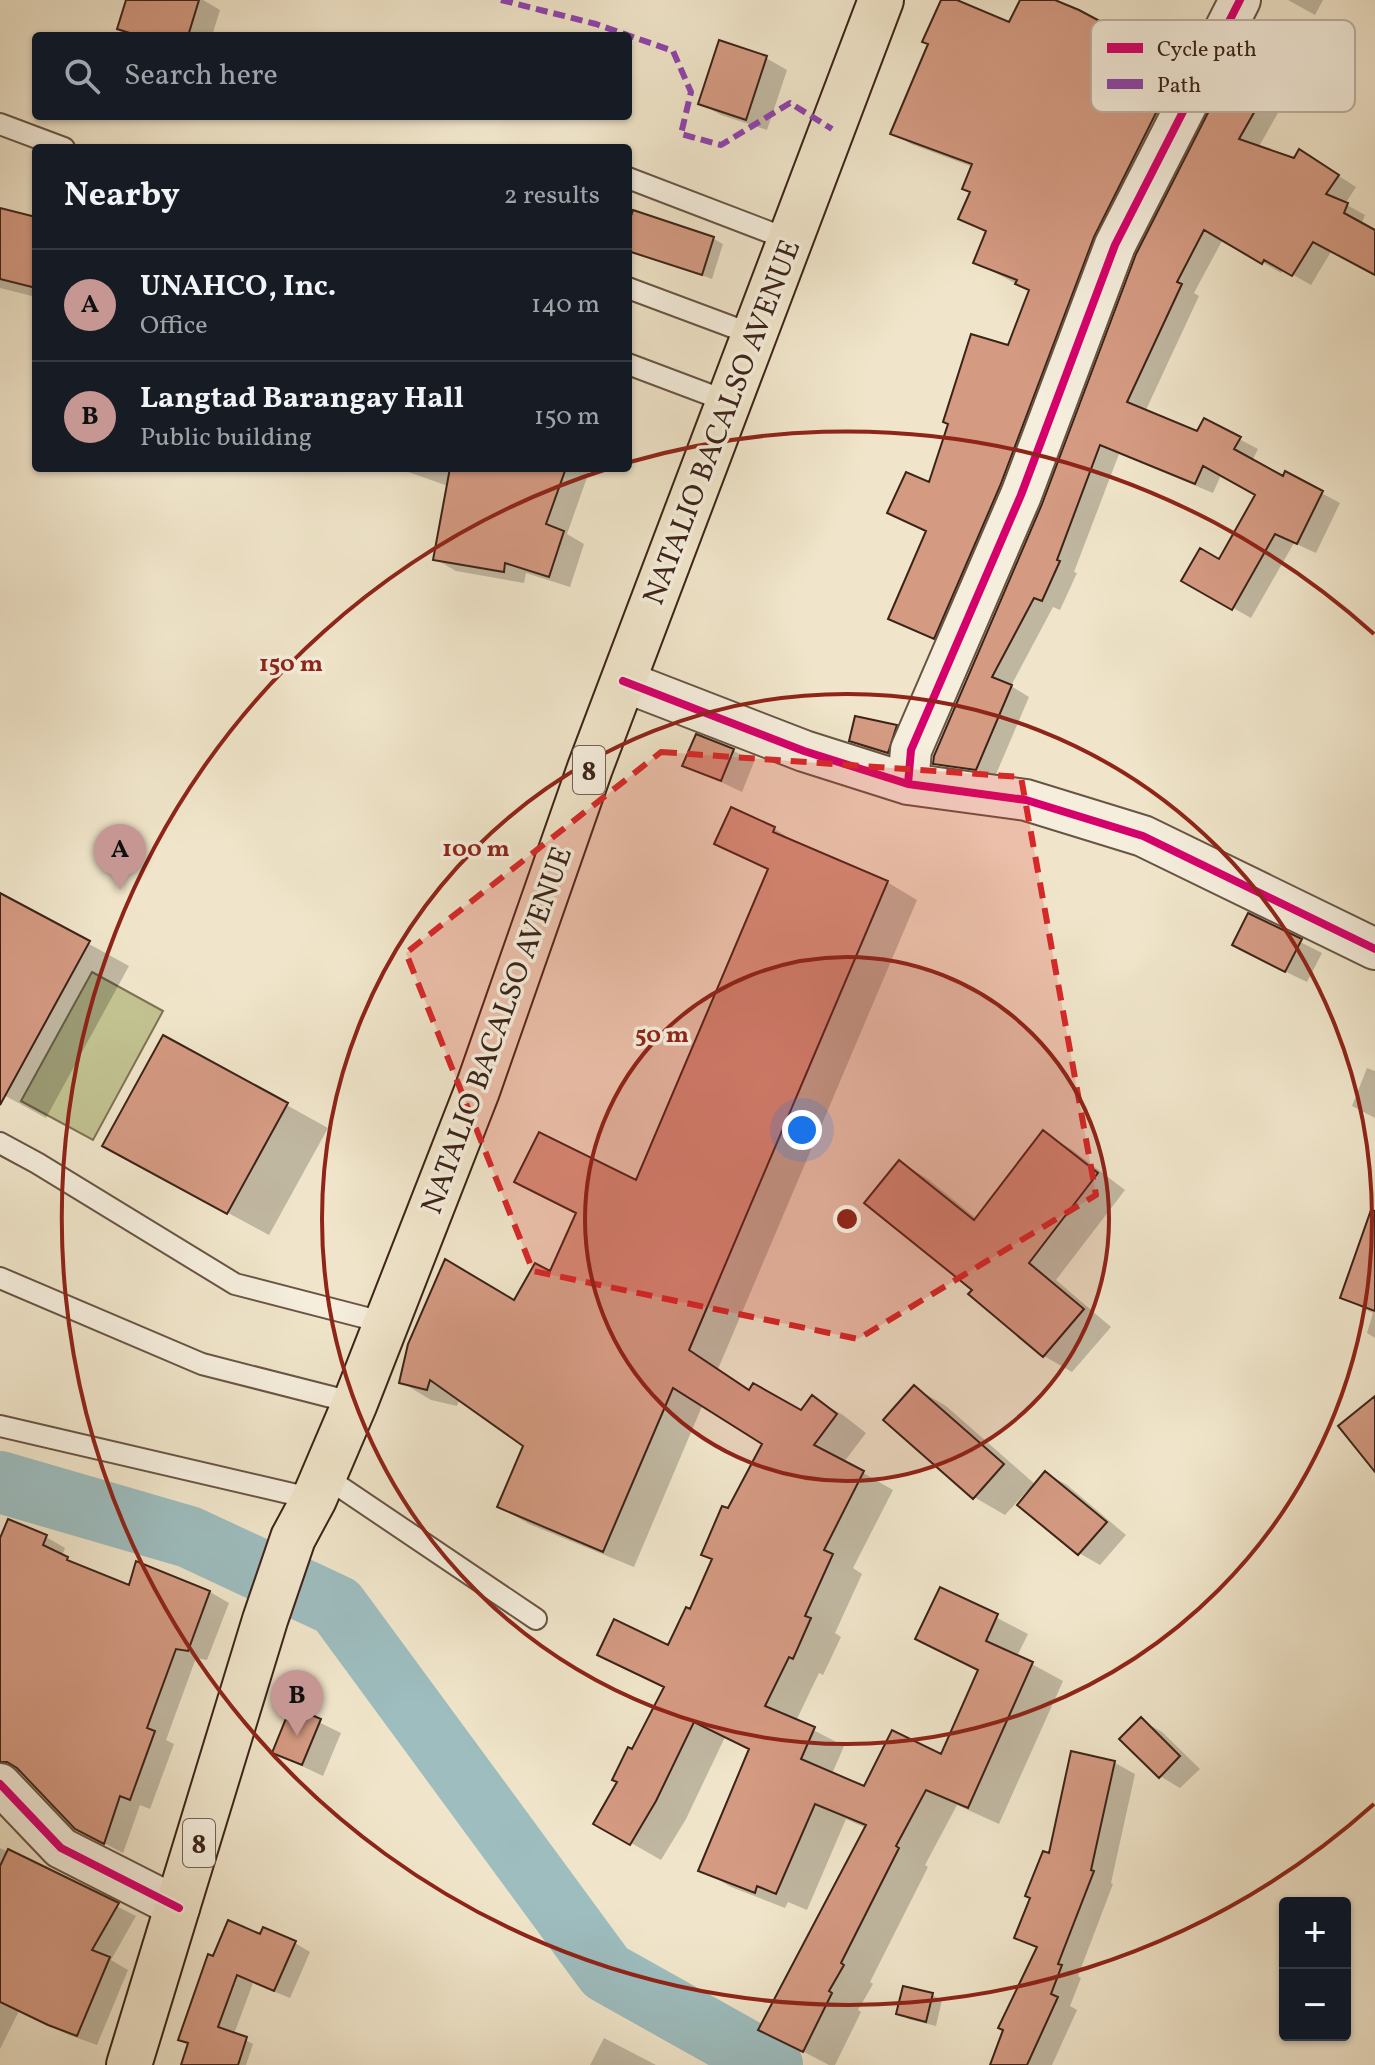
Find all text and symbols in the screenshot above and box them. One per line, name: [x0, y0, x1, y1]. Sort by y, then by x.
legend: [1091, 20, 1355, 112]
search box: [32, 32, 632, 120]
text: Cycle path: [1157, 35, 1257, 66]
icon: search: [60, 54, 104, 98]
text: Search here: [124, 55, 278, 97]
text: Path: [1157, 71, 1201, 102]
text: Nearby: [64, 173, 180, 220]
text: 2 results: [504, 178, 600, 214]
street label: NATALIO BACALSO AVENUE: [634, 234, 812, 611]
text: UNAHCO, Inc.: [140, 266, 336, 308]
text: A: [81, 287, 99, 323]
text: 140 m: [531, 287, 600, 323]
text: Office: [140, 308, 208, 344]
text: Langtad Barangay Hall: [140, 378, 464, 420]
text: B: [81, 399, 99, 435]
text: 150 m: [534, 399, 600, 435]
text: Public building: [140, 420, 312, 456]
text: 150 m: [259, 648, 323, 682]
road number: 8: [573, 746, 605, 794]
pin: A: [94, 824, 146, 890]
text: 100 m: [442, 833, 510, 867]
street label: NATALIO BACALSO AVENUE: [412, 841, 584, 1220]
text: 50 m: [635, 1019, 689, 1053]
your location: [782, 1110, 822, 1150]
centre of rings: [833, 1205, 861, 1233]
pin: B: [271, 1670, 323, 1736]
road number: 8: [183, 1819, 215, 1867]
map controls: [1279, 1897, 1351, 2041]
button: +: [1279, 1897, 1351, 1969]
button: −: [1279, 1969, 1351, 2041]

